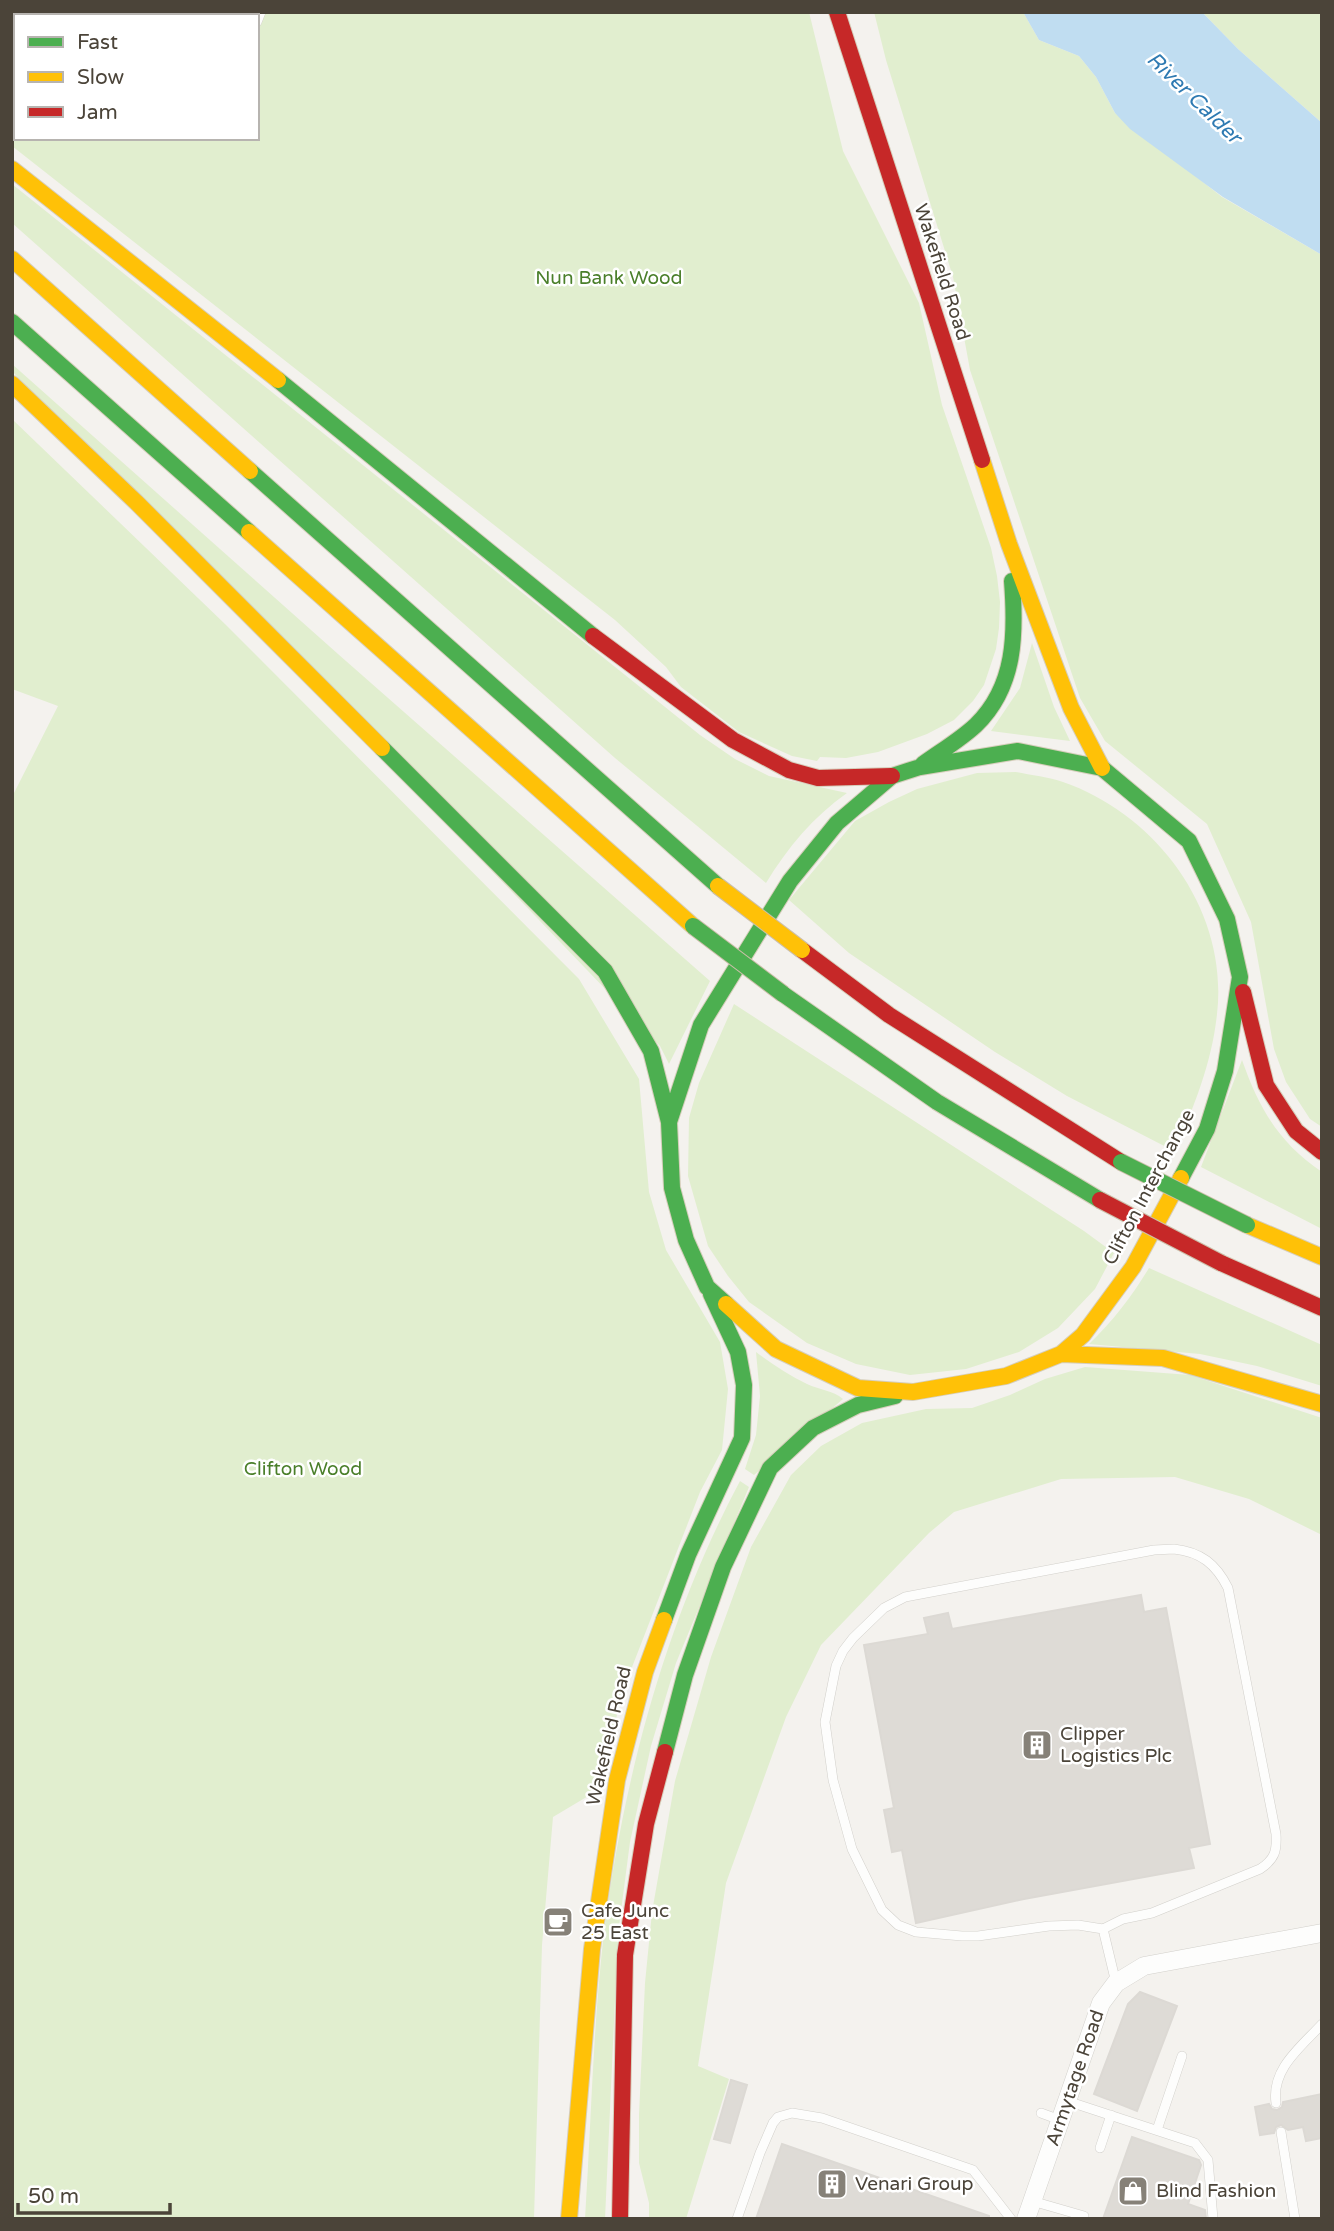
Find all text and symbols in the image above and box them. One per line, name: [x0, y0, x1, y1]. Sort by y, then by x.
legend: [14, 14, 259, 140]
text: Fast: [77, 30, 118, 55]
water label: River Calder: [1142, 47, 1248, 151]
text: Slow: [77, 65, 125, 90]
text: Jam: [77, 100, 118, 125]
street label: Wakefield Road: [910, 201, 974, 343]
park label: Nun Bank Wood: [535, 267, 683, 289]
street label: Clifton Interchange: [1099, 1105, 1199, 1269]
park label: Clifton Wood: [244, 1458, 362, 1480]
street label: Wakefield Road: [582, 1664, 636, 1808]
place label: Clipper Logistics Plc: [1060, 1723, 1172, 1767]
building icon: Clipper Logistics Plc: [1020, 1728, 1054, 1762]
place label: Cafe Junc 25 East: [581, 1900, 669, 1944]
cafe icon: Cafe Junc 25 East: [541, 1905, 575, 1939]
street label: Armytage Road: [1041, 2007, 1109, 2149]
building icon: Venari Group: [815, 2167, 849, 2201]
scale bar: [18, 2172, 170, 2216]
place label: Venari Group: [855, 2173, 974, 2195]
shop icon: Blind Fashion: [1116, 2174, 1150, 2208]
place label: Blind Fashion: [1156, 2180, 1276, 2202]
text: 50 m: [28, 2184, 79, 2209]

